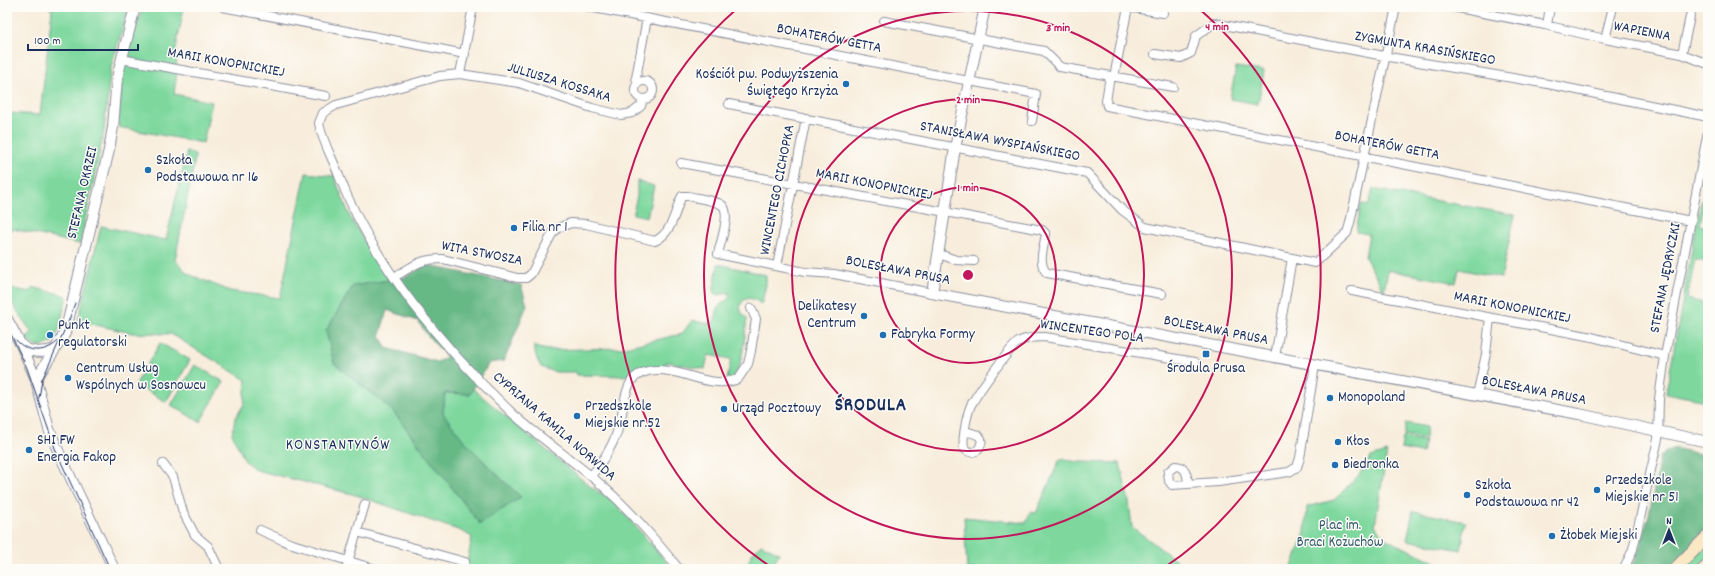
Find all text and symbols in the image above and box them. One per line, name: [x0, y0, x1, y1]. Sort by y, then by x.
street label: WAPIENNA: [1611, 16, 1673, 48]
street label: BOHATERÓW GETTA: [775, 18, 883, 60]
text: 4 min: [1205, 19, 1229, 36]
text: 3 min: [1046, 20, 1070, 37]
scale bar: [28, 26, 138, 52]
street label: ZYGMUNTA KRASIŃSKIEGO: [1353, 26, 1497, 72]
text: 100 m: [34, 33, 61, 50]
street label: MARII KONOPNICKIEJ: [166, 42, 286, 84]
street label: JULIUSZA KOSSAKA: [504, 57, 614, 109]
place label: Kościół pw. Podwyższenia Świętego Krzyża: [695, 64, 839, 103]
marker: Kościół pw. Podwyższenia Świętego Krzyża: [841, 79, 851, 89]
text: 2 min: [956, 92, 980, 109]
street label: STANISŁAWA WYSPIAŃSKIEGO: [918, 116, 1082, 168]
street label: WINCENTEGO CICHOPKA: [755, 123, 801, 257]
street label: BOHATERÓW GETTA: [1333, 125, 1441, 167]
street label: STEFANA OKRZEI: [62, 144, 104, 241]
place label: Szkoła Podstawowa nr 16: [156, 150, 258, 189]
street label: MARII KONOPNICKIEJ: [814, 163, 934, 207]
marker: Szkoła Podstawowa nr 16: [143, 165, 153, 175]
text: 1 min: [957, 180, 979, 197]
place label: Filia nr 1: [522, 217, 567, 239]
street label: STEFANA JĘDRYCZKI: [1645, 221, 1688, 335]
marker: Filia nr 1: [509, 223, 519, 233]
street label: WITA STWOSZA: [440, 235, 524, 273]
street label: BOLESŁAWA PRUSA: [844, 250, 952, 292]
centre of rings: [961, 268, 975, 282]
street label: MARII KONOPNICKIEJ: [1452, 286, 1572, 330]
place label: Delikatesy Centrum: [798, 296, 857, 335]
street label: BOLESŁAWA PRUSA: [1162, 310, 1270, 352]
marker: Delikatesy Centrum: [859, 311, 869, 321]
street label: WINCENTEGO POLA: [1039, 314, 1145, 350]
place label: Punkt regulatorski: [58, 315, 127, 354]
place label: Fabryka Formy: [891, 324, 976, 346]
marker: Punkt regulatorski: [45, 330, 55, 340]
marker: Fabryka Formy: [878, 330, 888, 340]
marker: Środula Prusa: [1201, 349, 1211, 359]
place label: Centrum Usług Wspólnych w Sosnowcu: [76, 358, 206, 397]
place label: Środula Prusa: [1167, 358, 1246, 380]
street label: CYPRIANA KAMILA NORWIDA: [487, 367, 621, 487]
street label: BOLESŁAWA PRUSA: [1480, 370, 1588, 412]
marker: Centrum Usług Wspólnych w Sosnowcu: [63, 373, 73, 383]
place label: Monopoland: [1338, 387, 1405, 409]
district label: ŚRODULA: [835, 393, 907, 420]
marker: Monopoland: [1325, 393, 1335, 403]
place label: Przedszkole Miejskie nr.52: [585, 396, 661, 435]
place label: Urząd Pocztowy: [732, 398, 822, 420]
marker: Urząd Pocztowy: [719, 404, 729, 414]
marker: Przedszkole Miejskie nr.52: [572, 411, 582, 421]
place label: SHI FW Energia Fakop: [37, 430, 116, 469]
place label: Kłos: [1346, 431, 1370, 453]
district label: KONSTANTYNÓW: [286, 434, 390, 457]
marker: Kłos: [1333, 437, 1343, 447]
marker: SHI FW Energia Fakop: [24, 445, 34, 455]
place label: Biedronka: [1343, 454, 1400, 476]
marker: Biedronka: [1330, 460, 1340, 470]
place label: Przedszkole Miejskie nr 51: [1605, 470, 1678, 509]
place label: Szkoła Podstawowa nr 42: [1475, 475, 1580, 514]
marker: Przedszkole Miejskie nr 51: [1592, 485, 1602, 495]
marker: Szkoła Podstawowa nr 42: [1462, 490, 1472, 500]
north arrow: [1649, 510, 1689, 550]
text: N: [1666, 514, 1672, 530]
park label: Plac im. Braci Kożuchów: [1297, 515, 1384, 554]
place label: Żłobek Miejski: [1560, 525, 1637, 547]
marker: Żłobek Miejski: [1547, 531, 1557, 541]

